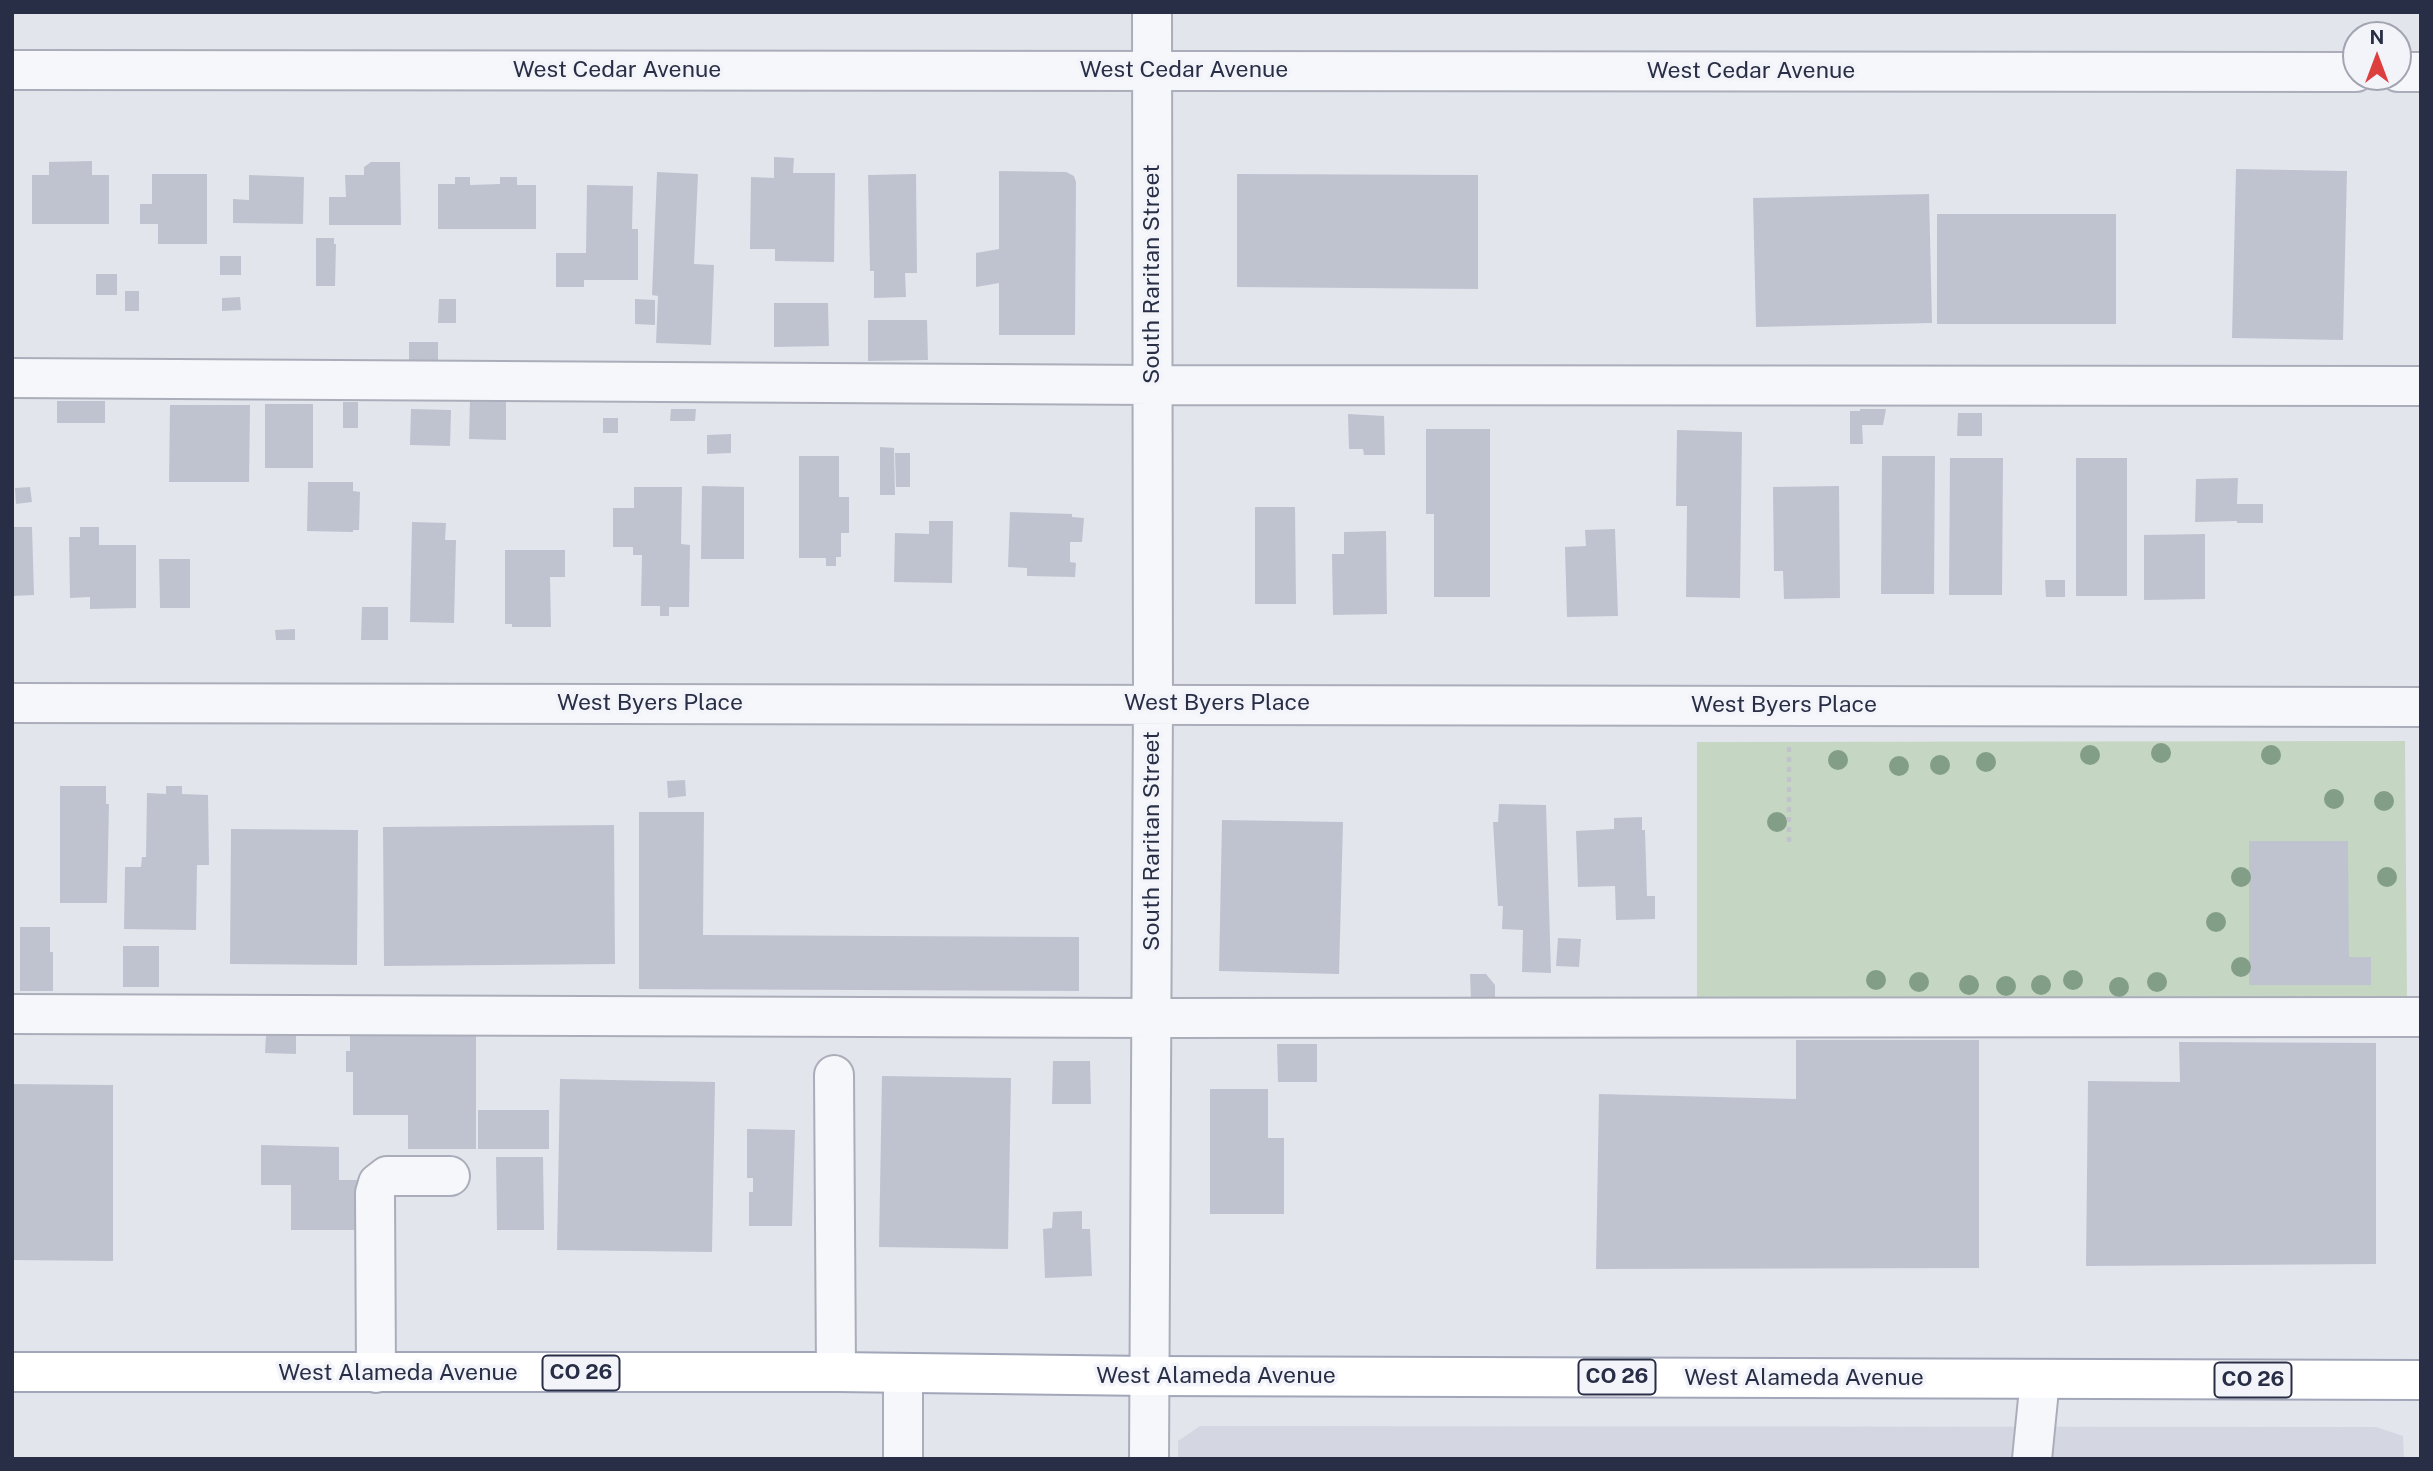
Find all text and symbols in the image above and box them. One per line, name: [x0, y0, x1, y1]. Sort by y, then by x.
north arrow: [2342, 21, 2412, 91]
text: N: [2370, 26, 2384, 48]
street label: West Cedar Avenue: [513, 56, 721, 84]
street label: West Cedar Avenue: [1080, 56, 1288, 84]
street label: West Cedar Avenue: [1647, 57, 1855, 85]
street label: South Raritan Street: [1138, 164, 1166, 384]
street label: West Byers Place: [557, 689, 743, 717]
street label: West Byers Place: [1124, 689, 1310, 717]
street label: West Byers Place: [1691, 691, 1877, 719]
street label: South Raritan Street: [1138, 731, 1166, 951]
road number: CO 26: [542, 1356, 620, 1390]
street label: West Alameda Avenue: [278, 1359, 518, 1387]
road number: CO 26: [1578, 1360, 1656, 1394]
street label: West Alameda Avenue: [1096, 1362, 1336, 1390]
road number: CO 26: [2214, 1362, 2292, 1398]
street label: West Alameda Avenue: [1684, 1364, 1924, 1392]

